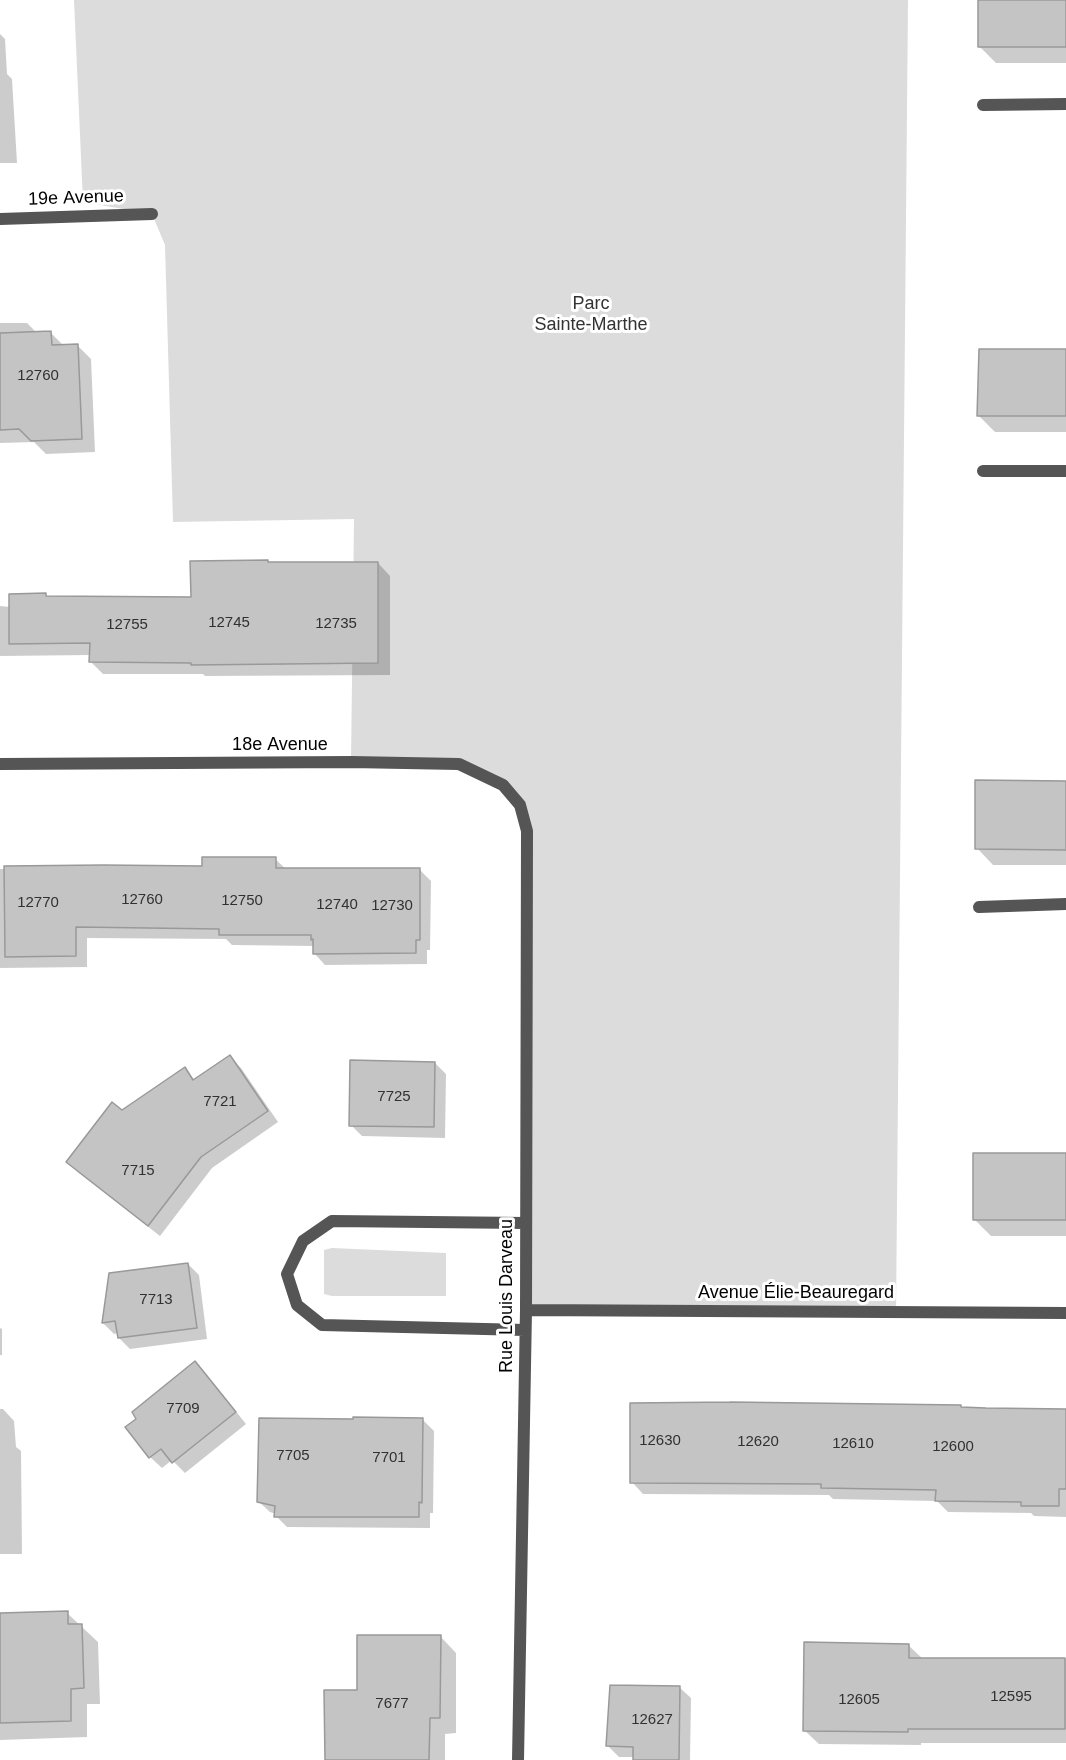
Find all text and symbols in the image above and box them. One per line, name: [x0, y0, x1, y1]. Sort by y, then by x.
street label: 19e Avenue: [28, 186, 124, 210]
park label: Parc Sainte-Marthe: [534, 293, 648, 336]
house number: 12760: [17, 367, 59, 385]
house number: 12745: [208, 614, 250, 632]
house number: 12735: [315, 615, 357, 633]
house number: 12755: [106, 616, 148, 634]
street label: 18e Avenue: [232, 734, 328, 756]
house number: 12760: [121, 891, 163, 909]
house number: 12750: [221, 892, 263, 910]
house number: 12770: [17, 894, 59, 912]
house number: 12740: [316, 896, 358, 914]
house number: 12730: [371, 897, 413, 915]
house number: 7725: [377, 1088, 411, 1106]
house number: 7721: [203, 1093, 237, 1111]
house number: 7715: [121, 1162, 155, 1180]
street label: Rue Louis Darveau: [496, 1219, 518, 1373]
street label: Avenue Élie-Beauregard: [698, 1282, 894, 1304]
house number: 7713: [139, 1291, 173, 1309]
house number: 7709: [166, 1400, 200, 1418]
house number: 12630: [639, 1432, 681, 1450]
house number: 12620: [737, 1433, 779, 1451]
house number: 12610: [832, 1435, 874, 1453]
house number: 12600: [932, 1438, 974, 1456]
house number: 7705: [276, 1447, 310, 1465]
house number: 7701: [372, 1449, 406, 1467]
house number: 12595: [990, 1688, 1032, 1706]
house number: 12605: [838, 1691, 880, 1709]
house number: 7677: [375, 1695, 409, 1713]
house number: 12627: [631, 1711, 673, 1729]

